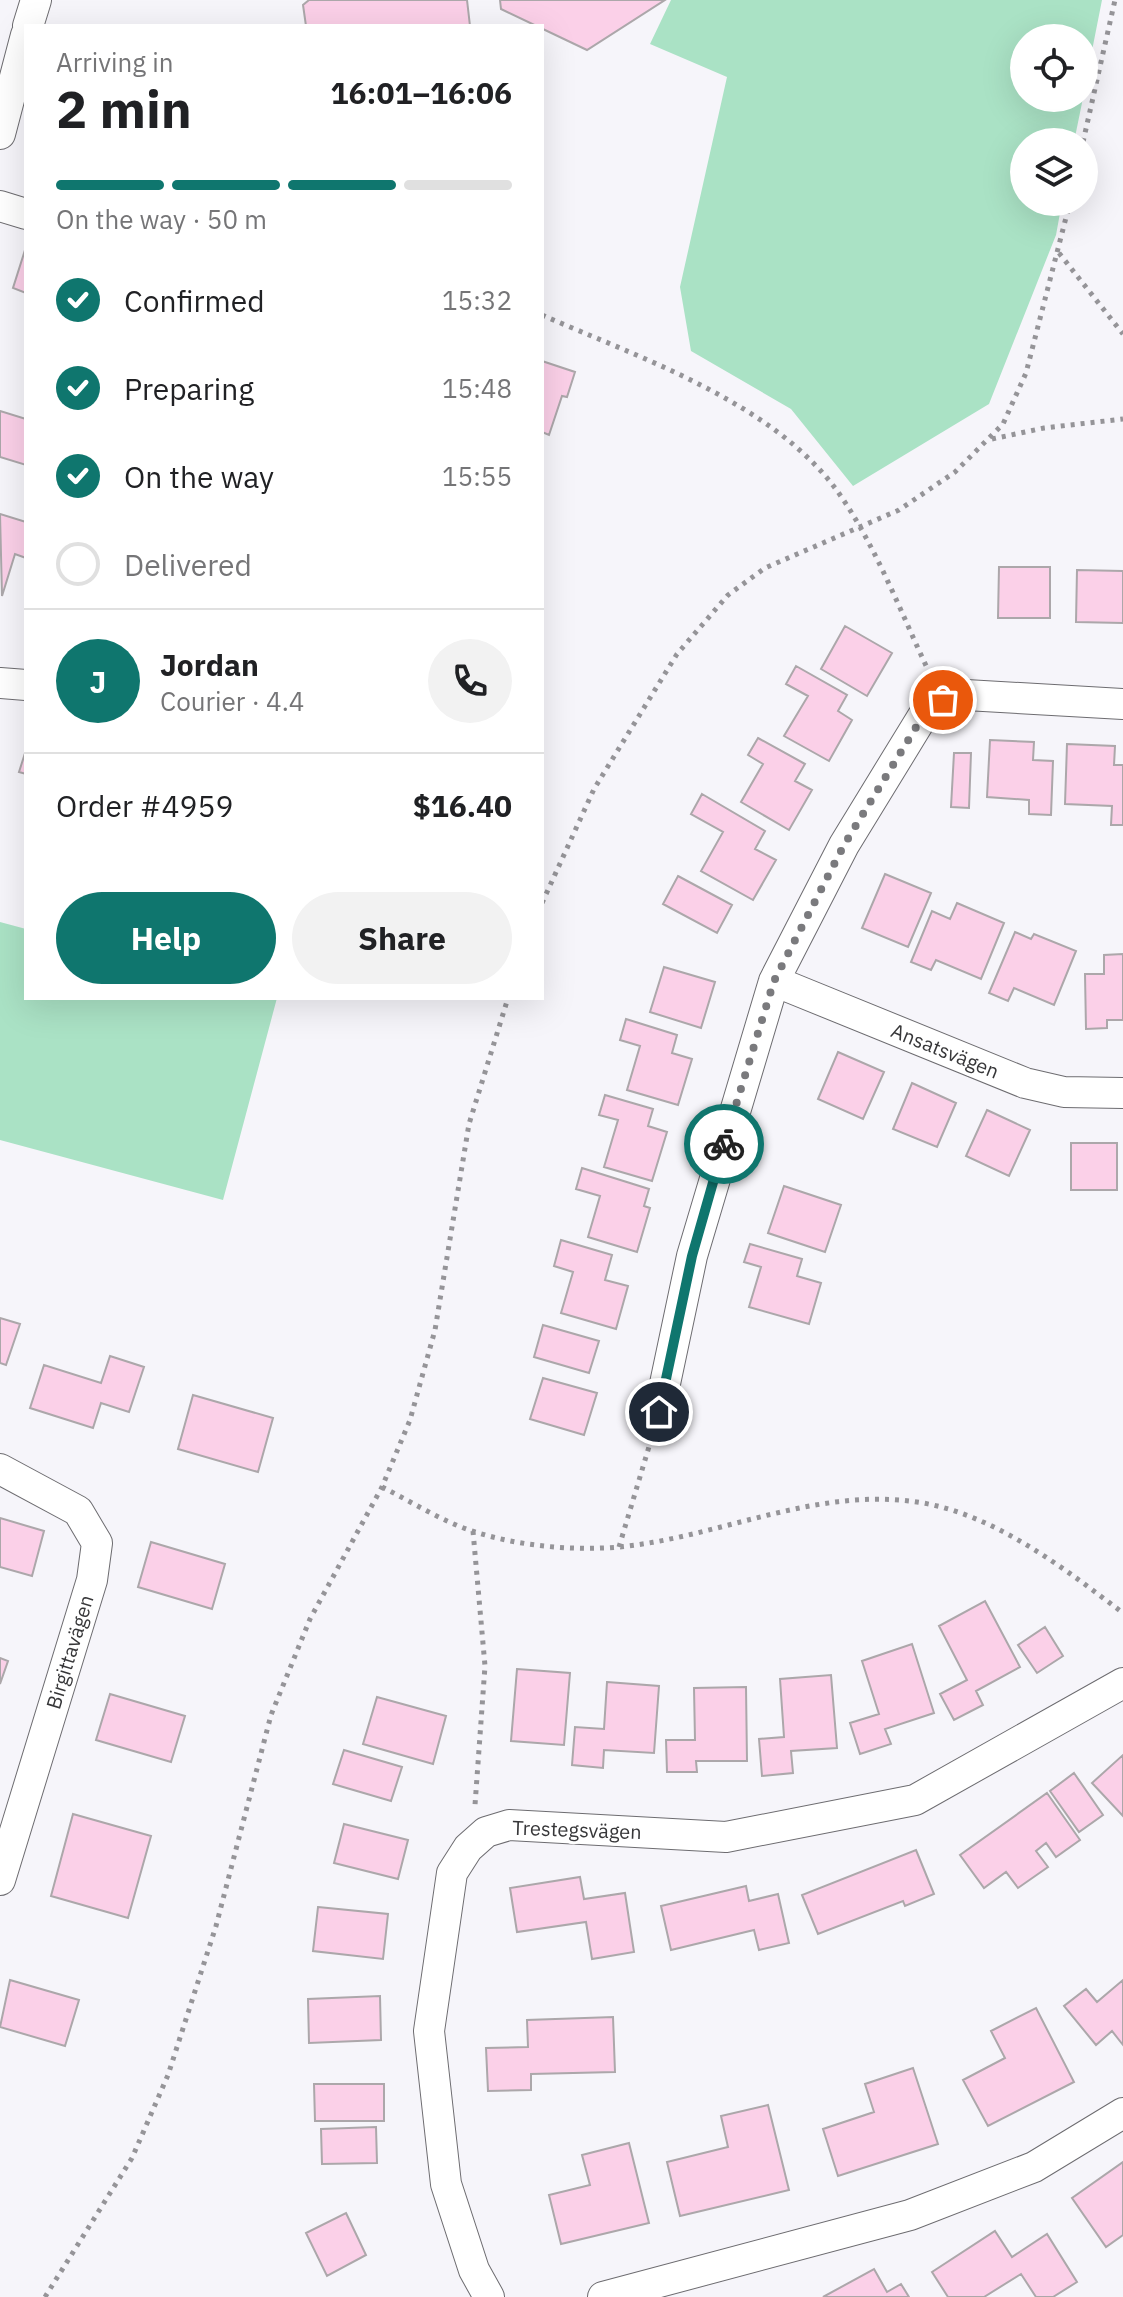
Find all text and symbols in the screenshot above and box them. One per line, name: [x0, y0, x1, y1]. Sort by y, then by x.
map controls: [1010, 24, 1098, 216]
button: locate: [1010, 24, 1098, 112]
text: Arriving in: [56, 45, 173, 79]
text: 16:01–16:06: [331, 73, 512, 112]
text: 2 min: [56, 75, 192, 142]
button: layers: [1010, 128, 1098, 216]
text: On the way · 50 m: [56, 202, 267, 236]
icon: check: [56, 278, 100, 322]
text: Confirmed: [124, 281, 265, 320]
text: 15:32: [442, 283, 512, 317]
icon: check: [56, 366, 100, 410]
text: Preparing: [124, 369, 254, 408]
text: 15:48: [442, 371, 512, 405]
icon: check: [56, 454, 100, 498]
text: On the way: [124, 457, 274, 496]
text: 15:55: [442, 459, 512, 493]
text: Delivered: [124, 545, 252, 584]
button: phone: [428, 639, 512, 723]
text: Jordan: [160, 645, 259, 684]
text: J: [90, 662, 106, 701]
pin: [909, 666, 977, 734]
icon: bag: [921, 678, 965, 722]
text: Courier · 4.4: [160, 684, 304, 718]
text: Order #4959: [56, 786, 233, 825]
text: $16.40: [413, 786, 512, 825]
button: Help: [56, 892, 276, 984]
button: Share: [292, 892, 512, 984]
street label: Ansatsvägen: [887, 1017, 1003, 1084]
courier: [684, 1104, 764, 1184]
icon: bike: [702, 1122, 746, 1166]
pin: [625, 1378, 693, 1446]
icon: home: [637, 1390, 681, 1434]
street label: Birgittavägen: [39, 1591, 100, 1712]
street label: Trestegsvägen: [512, 1814, 642, 1845]

